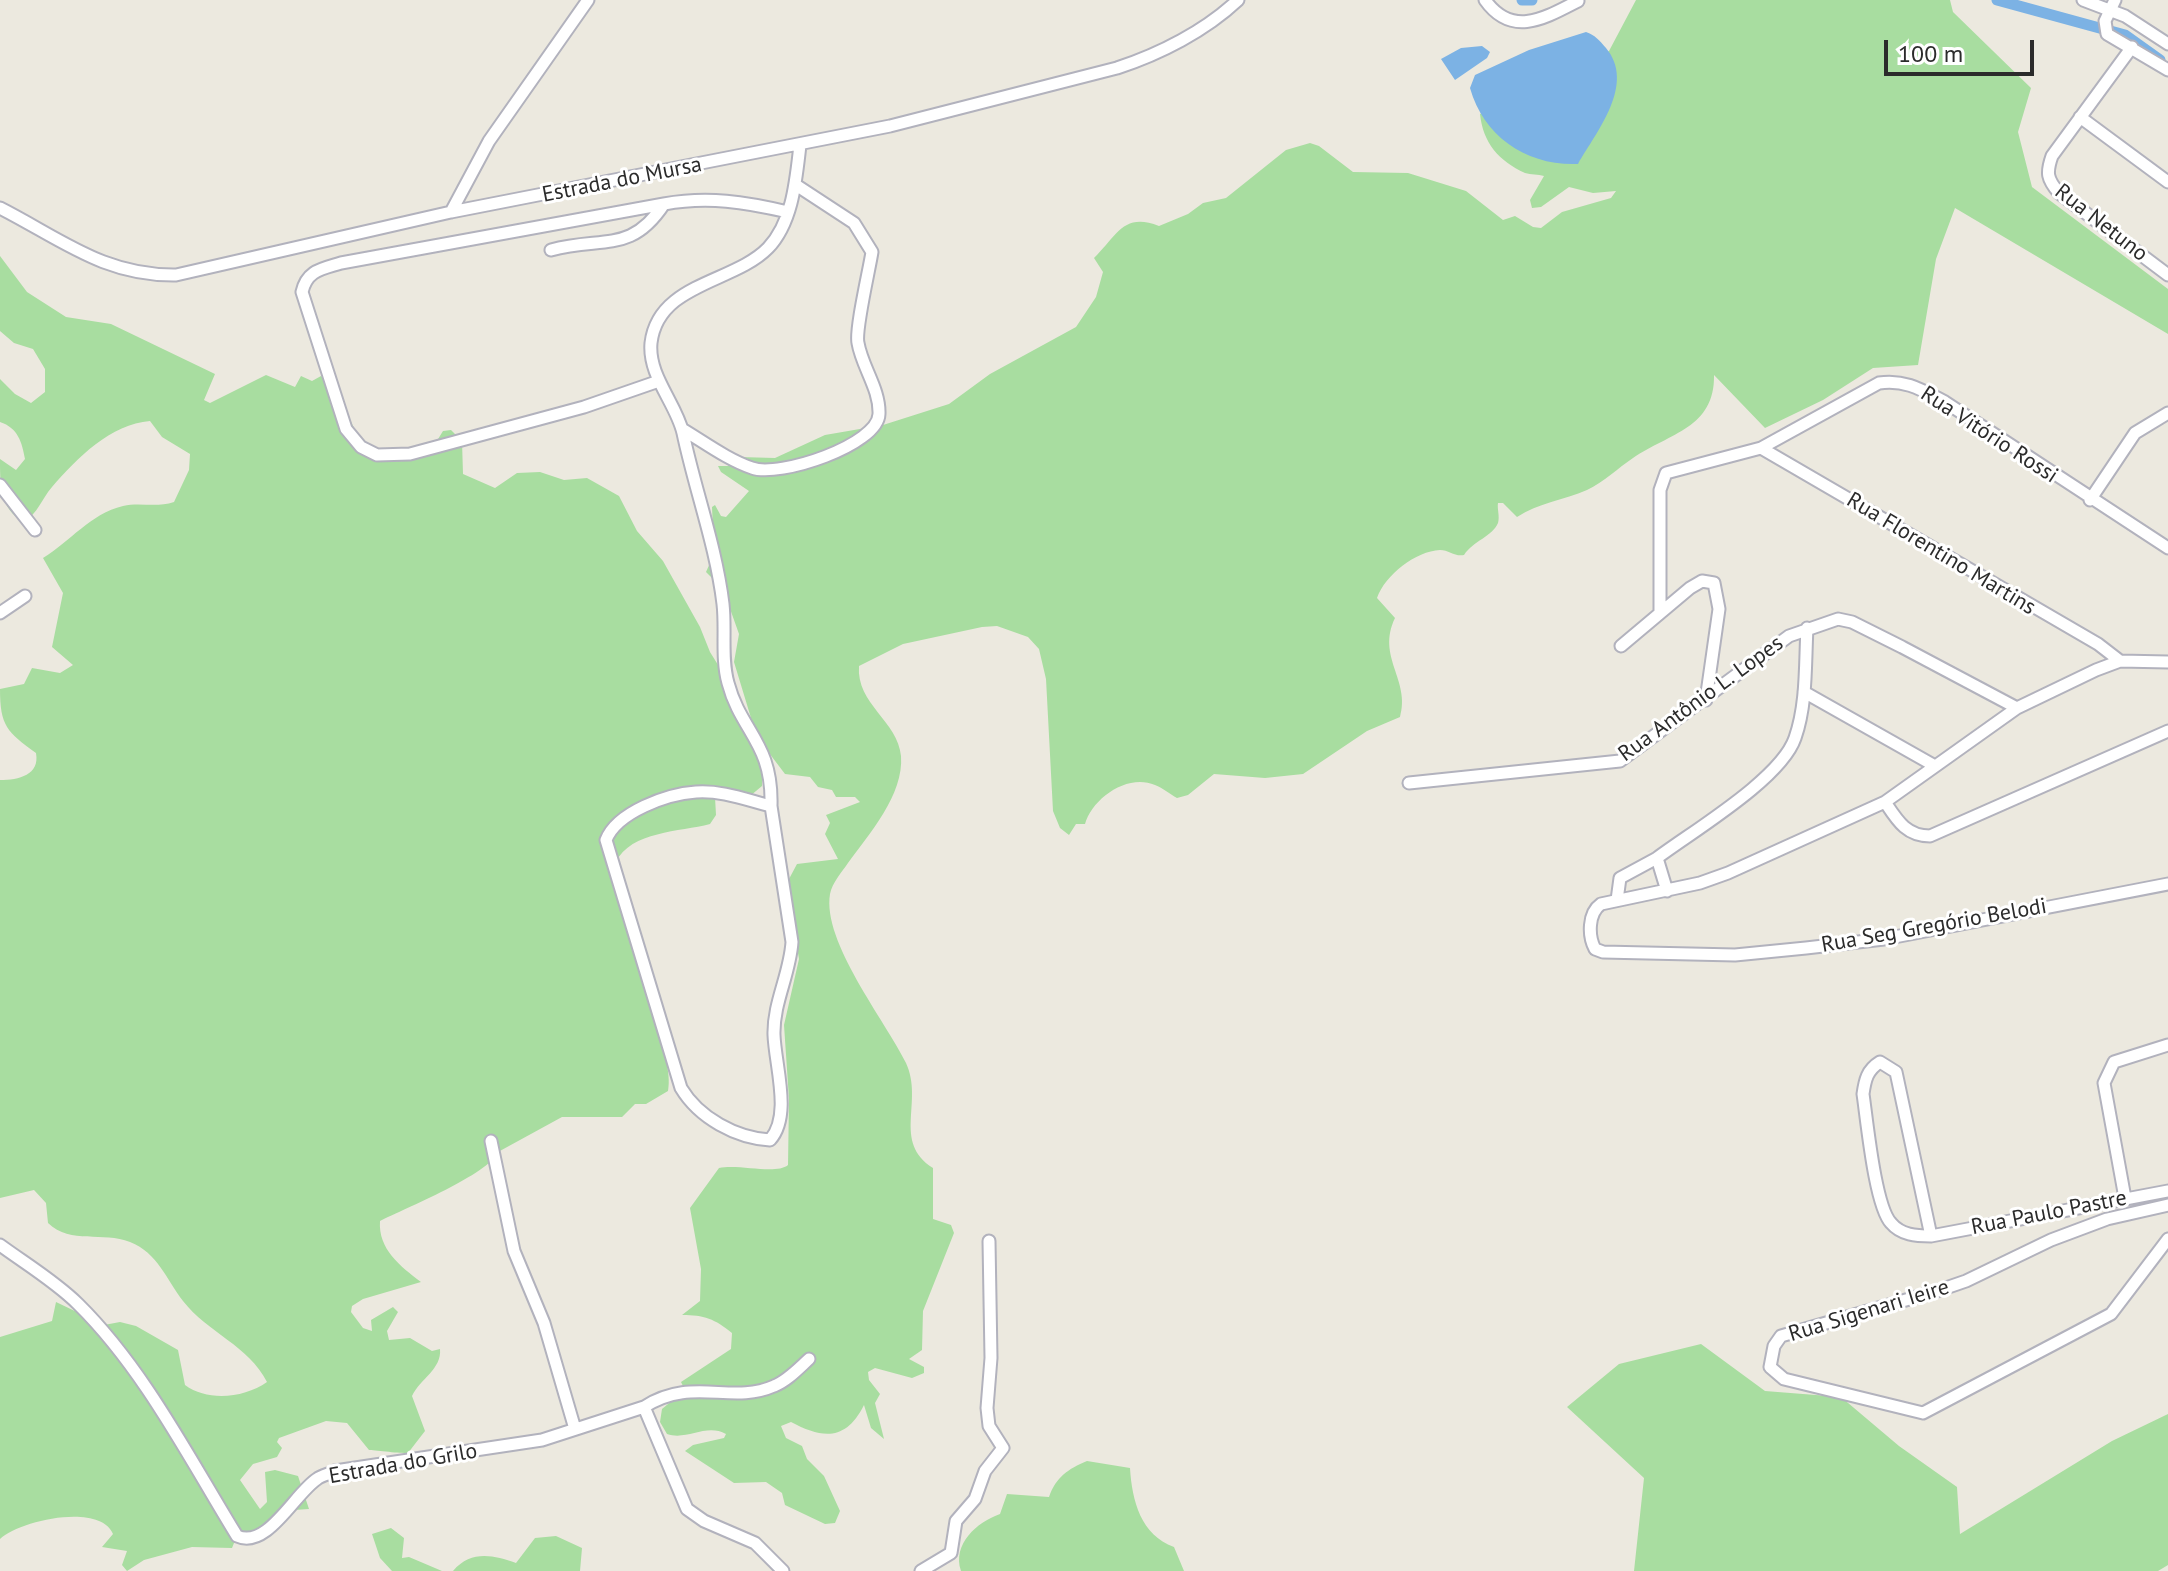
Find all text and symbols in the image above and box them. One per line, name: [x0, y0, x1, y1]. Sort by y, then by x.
scale bar: [1888, 24, 2038, 74]
text: 100 m: [1898, 38, 1963, 69]
street label: Estrada do Mursa: [540, 152, 704, 208]
street label: Rua Netuno: [2049, 179, 2153, 267]
street label: Rua Vitório Rossi: [1915, 381, 2063, 489]
street label: Rua Florentino Martins: [1842, 487, 2040, 621]
street label: Rua Antônio L. Lopes: [1613, 630, 1789, 768]
street label: Rua Seg Gregório Belodi: [1819, 893, 2049, 959]
street label: Rua Paulo Pastre: [1969, 1185, 2129, 1241]
street label: Rua Sigenari Ieire: [1786, 1274, 1952, 1348]
street label: Estrada do Grilo: [327, 1438, 479, 1490]

